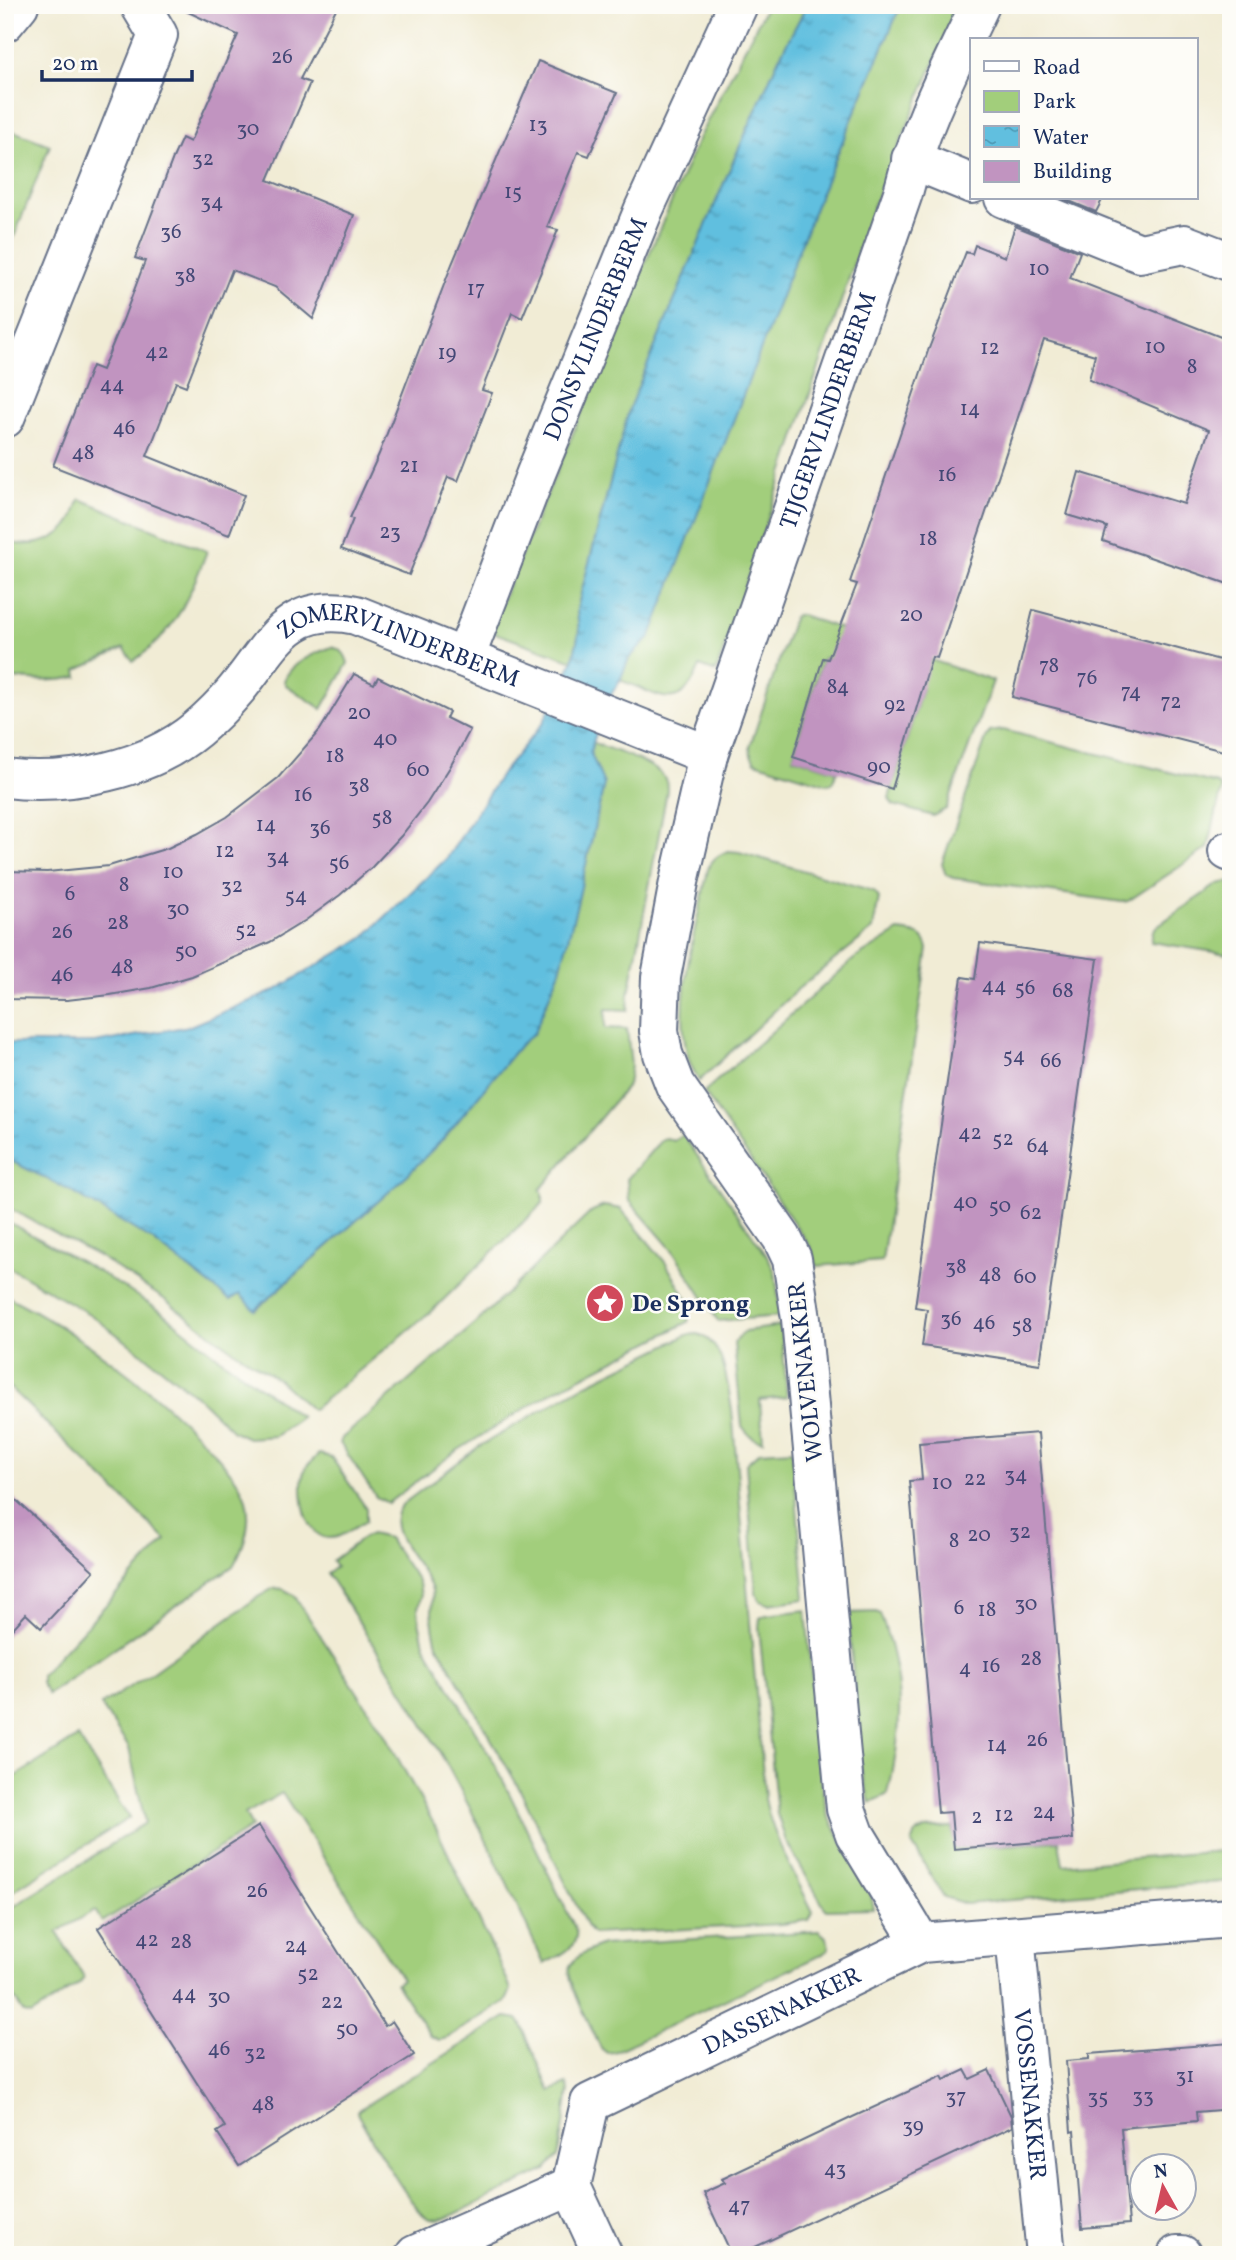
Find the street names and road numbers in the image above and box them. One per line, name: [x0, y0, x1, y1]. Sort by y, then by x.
street label: DONSVLINDERBERM: [536, 213, 658, 446]
street label: TIJGERVLINDERBERM: [773, 288, 886, 534]
street label: ZOMERVLINDERBERM: [270, 597, 524, 697]
street label: WOLVENAKKER: [781, 1280, 833, 1464]
street label: DASSENAKKER: [697, 1959, 868, 2065]
street label: VOSSENAKKER: [1003, 2007, 1054, 2182]

